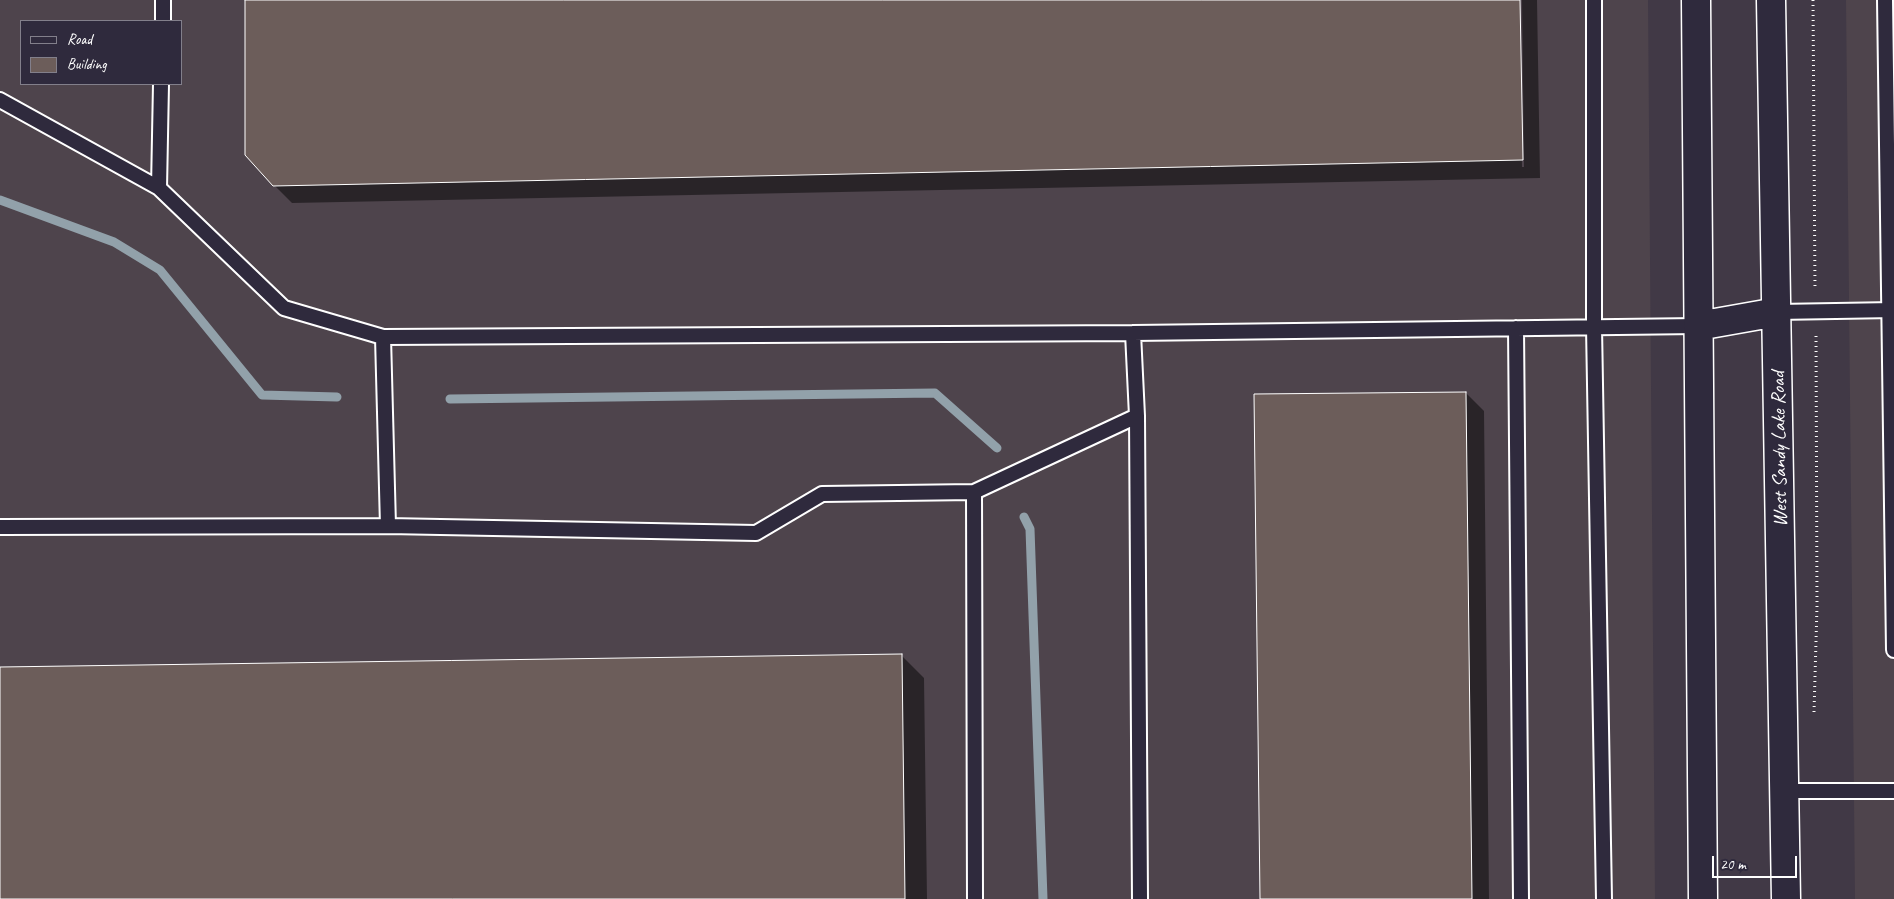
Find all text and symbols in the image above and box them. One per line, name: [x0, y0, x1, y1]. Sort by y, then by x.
legend: [20, 20, 182, 85]
text: Road: [67, 30, 92, 49]
text: Building: [67, 55, 106, 74]
street label: West Sandy Lake Road: [1767, 371, 1793, 527]
scale bar: [1714, 846, 1799, 878]
text: 20 m: [1720, 855, 1746, 874]

